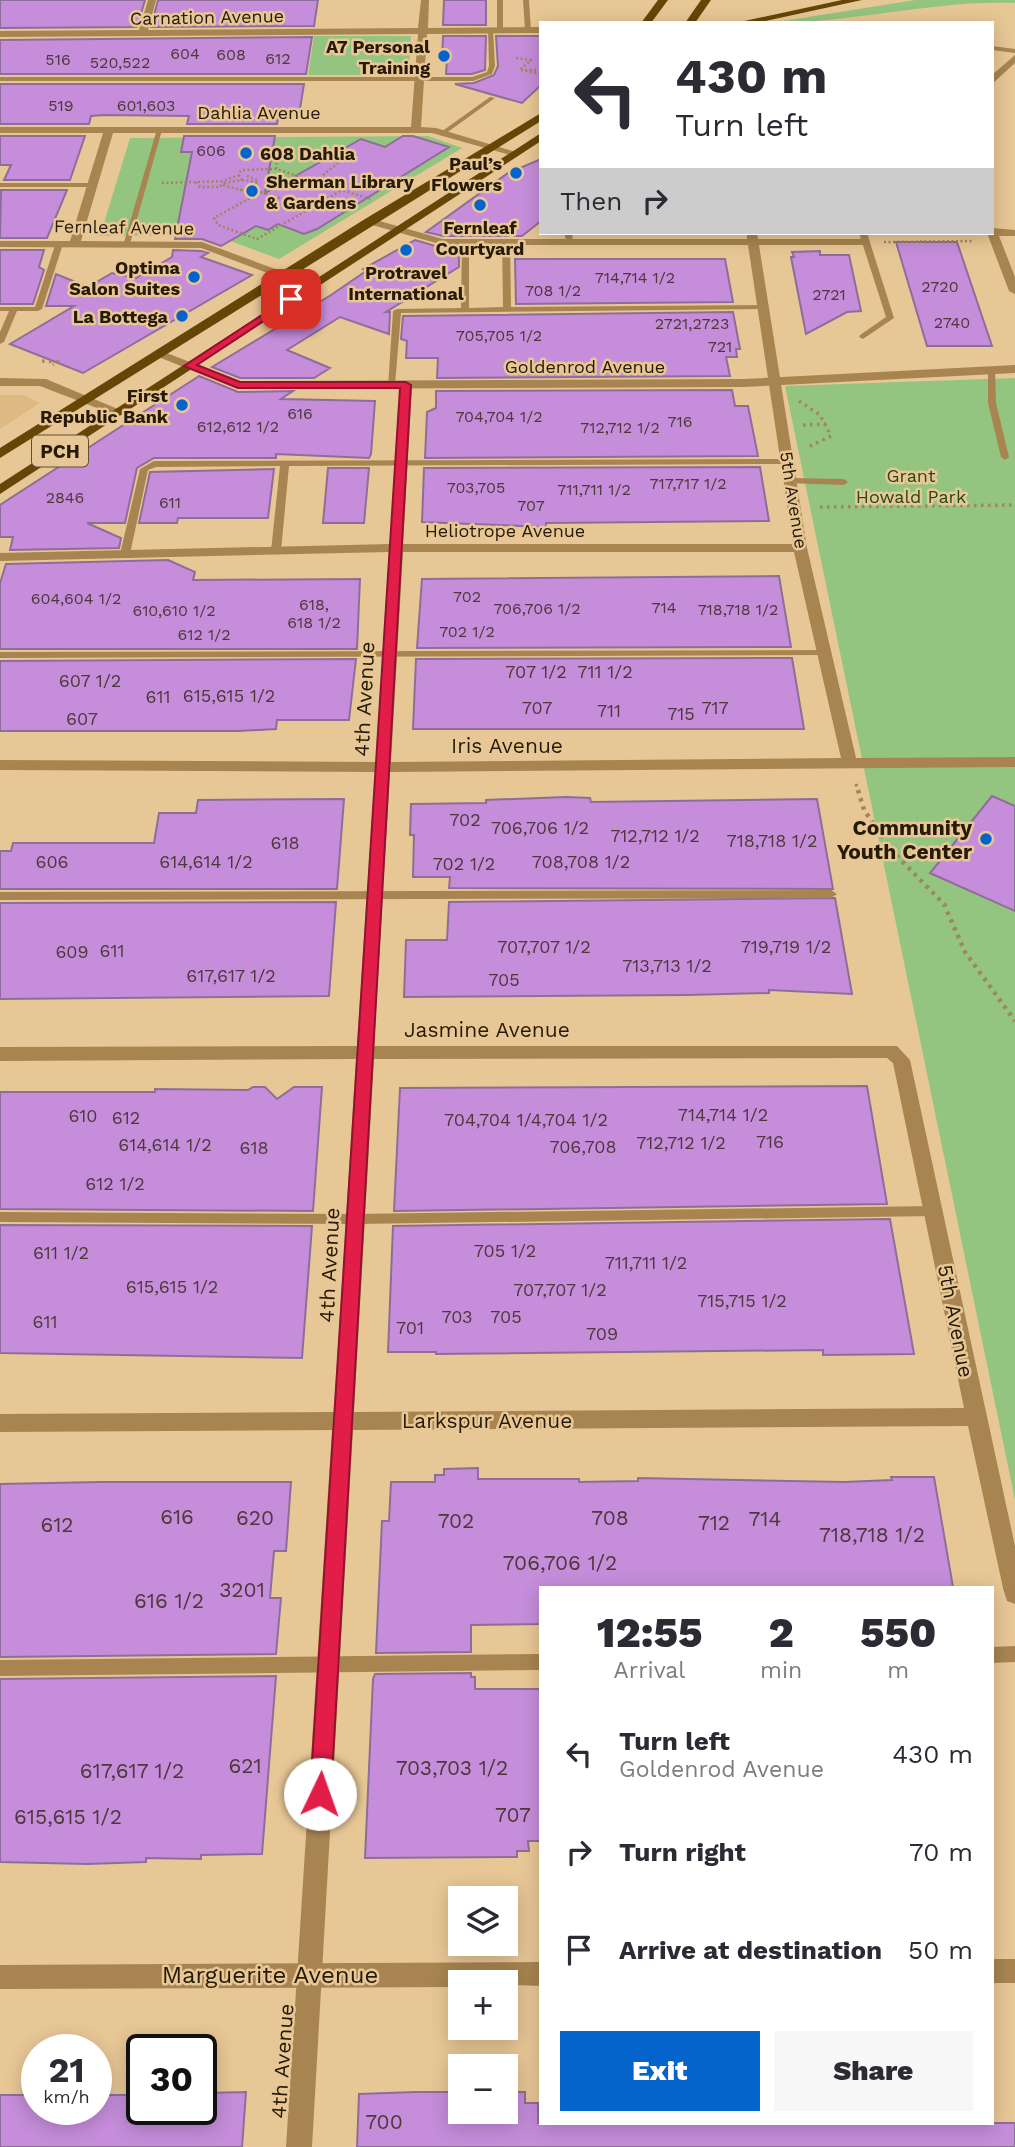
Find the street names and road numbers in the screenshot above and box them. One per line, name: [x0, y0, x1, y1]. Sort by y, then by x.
street label: Carnation Avenue: [130, 5, 284, 29]
street label: Dahlia Avenue: [197, 102, 321, 123]
street label: Fernleaf Avenue: [54, 215, 194, 239]
street label: Goldenrod Avenue: [505, 356, 665, 377]
road number: PCH: [32, 436, 88, 466]
street label: 5th Avenue: [776, 450, 812, 550]
street label: Heliotrope Avenue: [425, 520, 585, 541]
street label: 4th Avenue: [349, 641, 379, 757]
street label: Iris Avenue: [451, 733, 563, 758]
street label: Jasmine Avenue: [404, 1017, 570, 1042]
street label: 4th Avenue: [314, 1207, 344, 1323]
street label: 5th Avenue: [933, 1262, 979, 1380]
street label: Larkspur Avenue: [402, 1408, 572, 1433]
street label: Marguerite Avenue: [162, 1961, 378, 1989]
street label: 4th Avenue: [266, 2003, 298, 2119]

